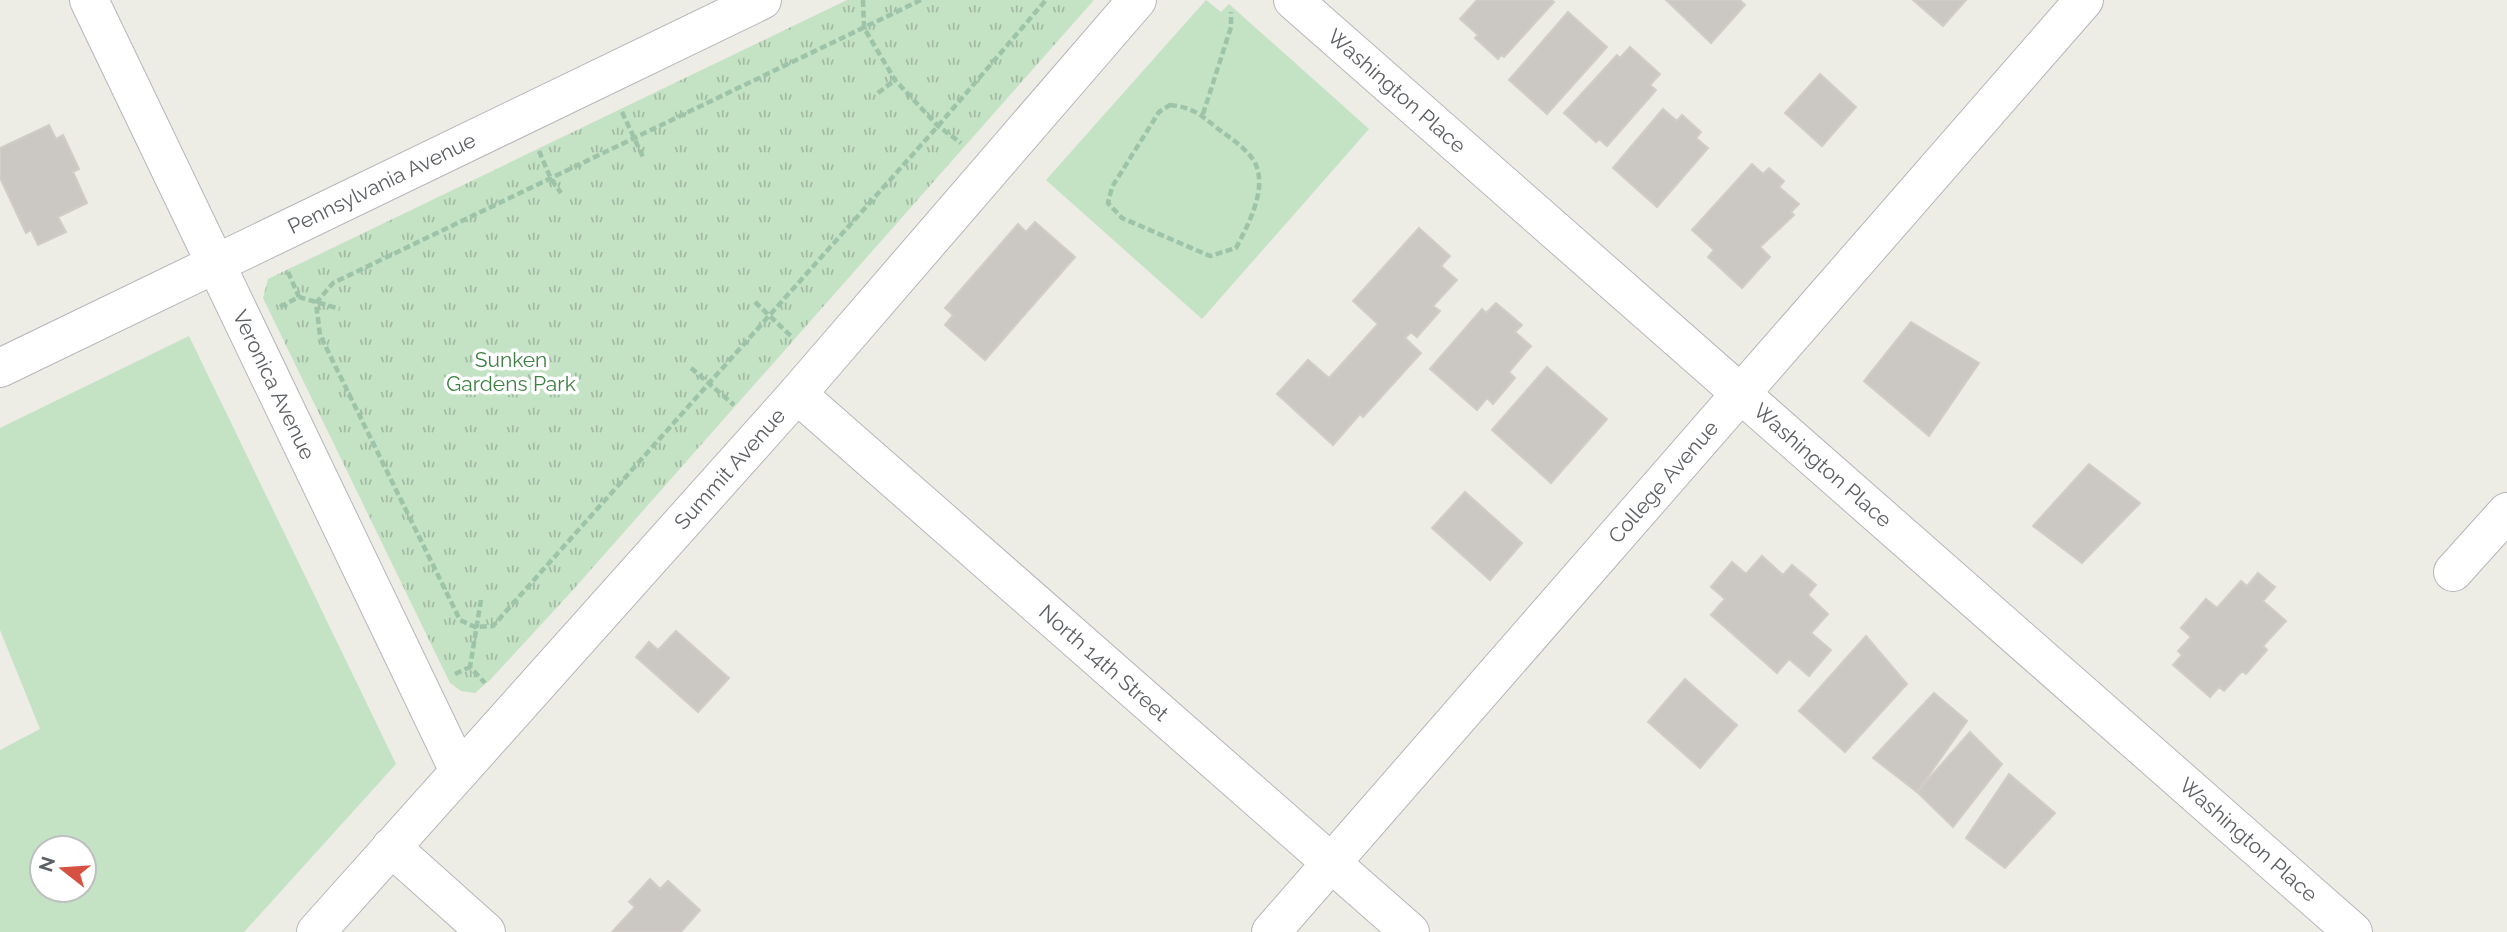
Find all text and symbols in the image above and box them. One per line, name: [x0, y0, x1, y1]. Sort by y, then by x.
street label: Washington Place: [1323, 23, 1471, 158]
street label: Pennsylvania Avenue: [284, 127, 480, 239]
street label: Veronica Avenue: [228, 306, 321, 464]
park label: Sunken Gardens Park: [446, 347, 576, 396]
street label: Washington Place: [1749, 398, 1897, 532]
street label: Summit Avenue: [669, 403, 790, 534]
street label: College Avenue: [1603, 415, 1723, 548]
street label: North 14th Street: [1034, 599, 1174, 726]
street label: Washington Place: [2174, 772, 2323, 907]
north arrow: [28, 834, 98, 904]
text: N: [34, 854, 59, 874]

